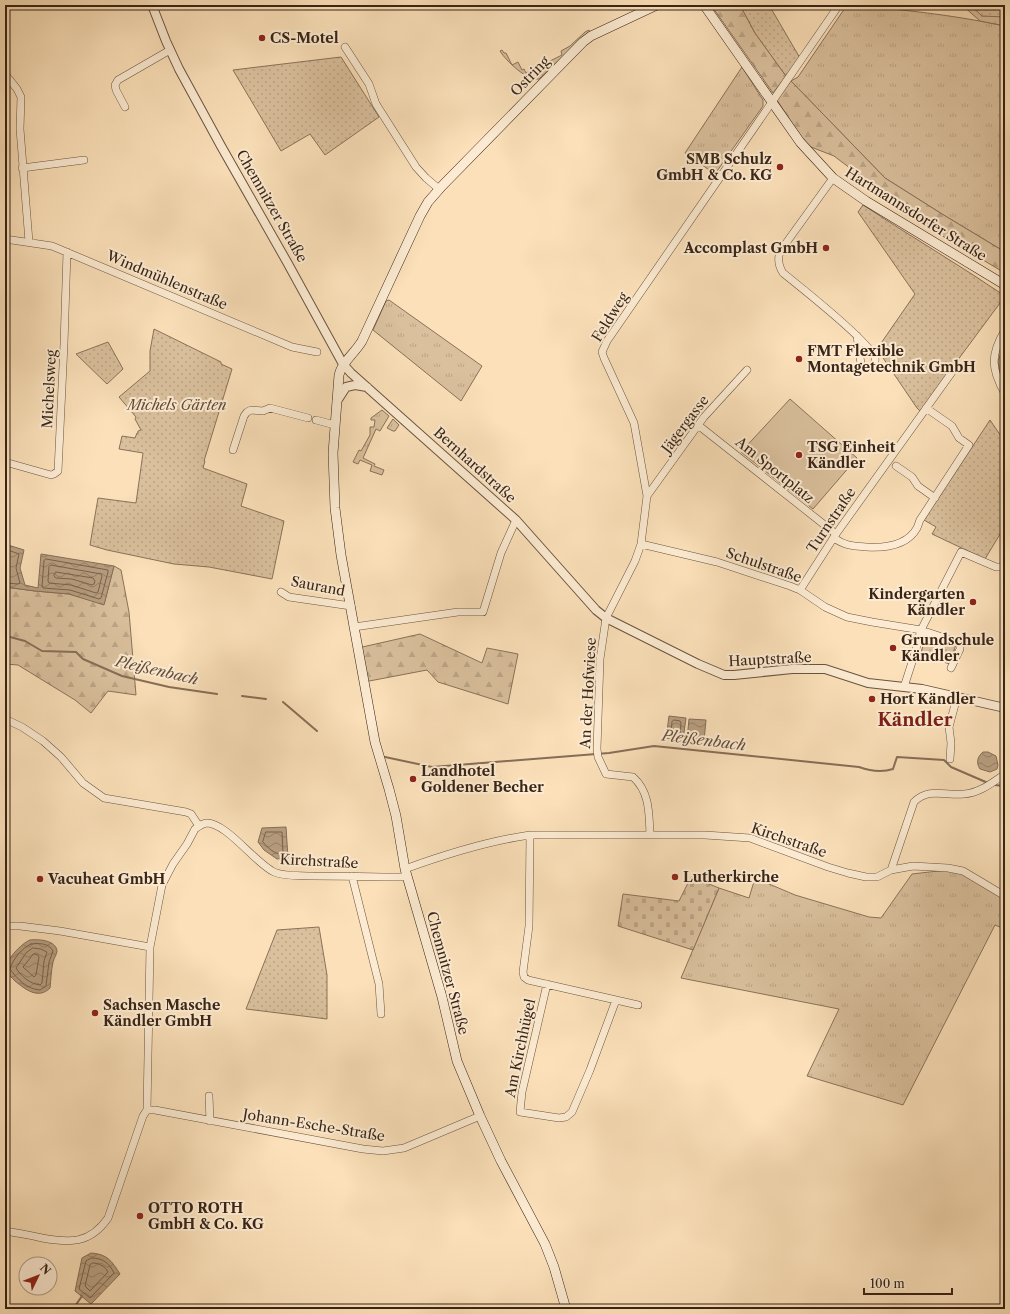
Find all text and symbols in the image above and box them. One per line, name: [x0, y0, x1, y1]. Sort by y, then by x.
place label: CS-Motel: [270, 29, 339, 47]
marker: CS-Motel: [257, 33, 267, 43]
street label: Ostring: [507, 52, 554, 100]
street label: Chemnitzer Straße: [232, 147, 312, 266]
place label: SMB Schulz GmbH & Co. KG: [656, 150, 772, 184]
marker: SMB Schulz GmbH & Co. KG: [775, 162, 785, 172]
street label: Hartmannsdorfer Straße: [842, 163, 990, 265]
place label: Accomplast GmbH: [683, 239, 818, 257]
marker: Accomplast GmbH: [821, 243, 831, 253]
street label: Windmühlenstraße: [103, 246, 230, 314]
street label: Feldweg: [588, 288, 633, 345]
place label: FMT Flexible Montagetechnik GmbH: [807, 342, 976, 376]
street label: Michelsweg: [38, 348, 60, 429]
marker: FMT Flexible Montagetechnik GmbH: [794, 354, 804, 364]
street label: Jägergasse: [656, 391, 713, 458]
park label: Michels Gärten: [125, 396, 227, 414]
street label: Bernhardstraße: [430, 423, 520, 507]
street label: Am Sportplatz: [731, 432, 818, 507]
place label: TSG Einheit Kändler: [807, 438, 896, 472]
marker: TSG Einheit Kändler: [794, 450, 804, 460]
street label: Turnstraße: [803, 484, 860, 556]
street label: Schulstraße: [724, 544, 804, 586]
street label: Saurand: [289, 572, 347, 600]
place label: Kindergarten Kändler: [868, 585, 965, 619]
marker: Kindergarten Kändler: [968, 597, 978, 607]
place label: Grundschule Kändler: [901, 631, 994, 665]
street label: An der Hofwiese: [576, 637, 600, 750]
marker: Grundschule Kändler: [888, 643, 898, 653]
street label: Hauptstraße: [728, 648, 812, 670]
water label: Pleißenbach: [113, 651, 200, 689]
place label: Hort Kändler: [880, 690, 976, 708]
marker: Hort Kändler: [867, 694, 877, 704]
district label: Kändler: [877, 709, 953, 731]
water label: Pleißenbach: [660, 725, 747, 755]
place label: Landhotel Goldener Becher: [421, 762, 544, 796]
marker: Landhotel Goldener Becher: [408, 774, 418, 784]
street label: Kirchstraße: [749, 819, 829, 861]
street label: Kirchstraße: [279, 850, 359, 872]
place label: Lutherkirche: [683, 868, 779, 886]
place label: Vacuheat GmbH: [47, 870, 165, 888]
marker: Lutherkirche: [670, 872, 680, 882]
marker: Vacuheat GmbH: [35, 874, 45, 884]
street label: Chemnitzer Straße: [423, 909, 473, 1037]
place label: Sachsen Masche Kändler GmbH: [103, 996, 220, 1030]
street label: Am Kirchhügel: [501, 997, 539, 1100]
marker: Sachsen Masche Kändler GmbH: [90, 1008, 100, 1018]
street label: Johann-Esche-Straße: [240, 1105, 386, 1145]
place label: OTTO ROTH GmbH & Co. KG: [148, 1199, 264, 1233]
marker: OTTO ROTH GmbH & Co. KG: [135, 1211, 145, 1221]
north arrow: [18, 1256, 58, 1296]
text: N: [37, 1261, 54, 1278]
scale bar: [864, 1270, 952, 1296]
text: 100 m: [870, 1276, 905, 1291]

